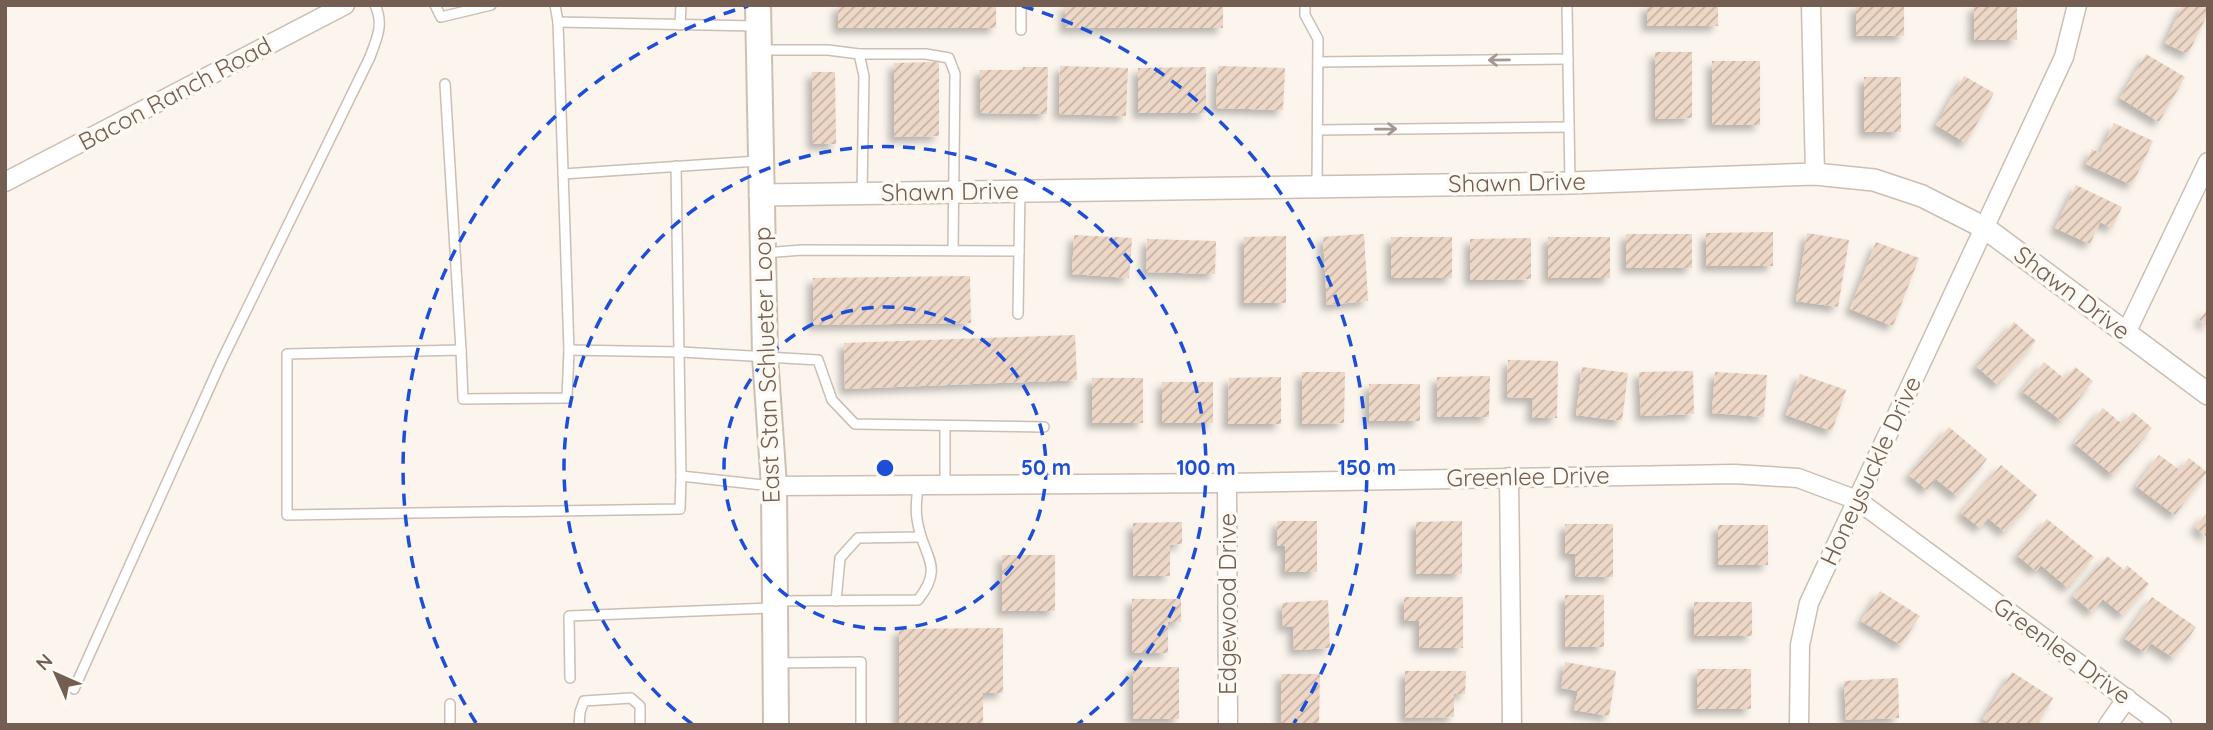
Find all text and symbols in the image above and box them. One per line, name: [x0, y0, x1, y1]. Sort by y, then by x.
street label: Bacon Ranch Road: [73, 30, 276, 157]
one-way arrow: [1488, 53, 1511, 66]
one-way arrow: [1374, 122, 1397, 136]
street label: Shawn Drive: [1448, 166, 1586, 198]
street label: Shawn Drive: [881, 175, 1019, 207]
street label: East Stan Schlueter Loop: [746, 226, 786, 504]
street label: Shawn Drive: [2009, 239, 2137, 346]
street label: Honeysuckle Drive: [1813, 371, 1927, 570]
text: 50 m: [1021, 454, 1071, 480]
text: 100 m: [1176, 454, 1236, 480]
text: 150 m: [1338, 454, 1396, 480]
centre of rings: [873, 456, 897, 480]
street label: Greenlee Drive: [1446, 460, 1610, 492]
street label: Edgewood Drive: [1212, 513, 1242, 695]
street label: Greenlee Drive: [1988, 590, 2137, 710]
north arrow: [21, 639, 91, 709]
text: N: [31, 649, 57, 675]

